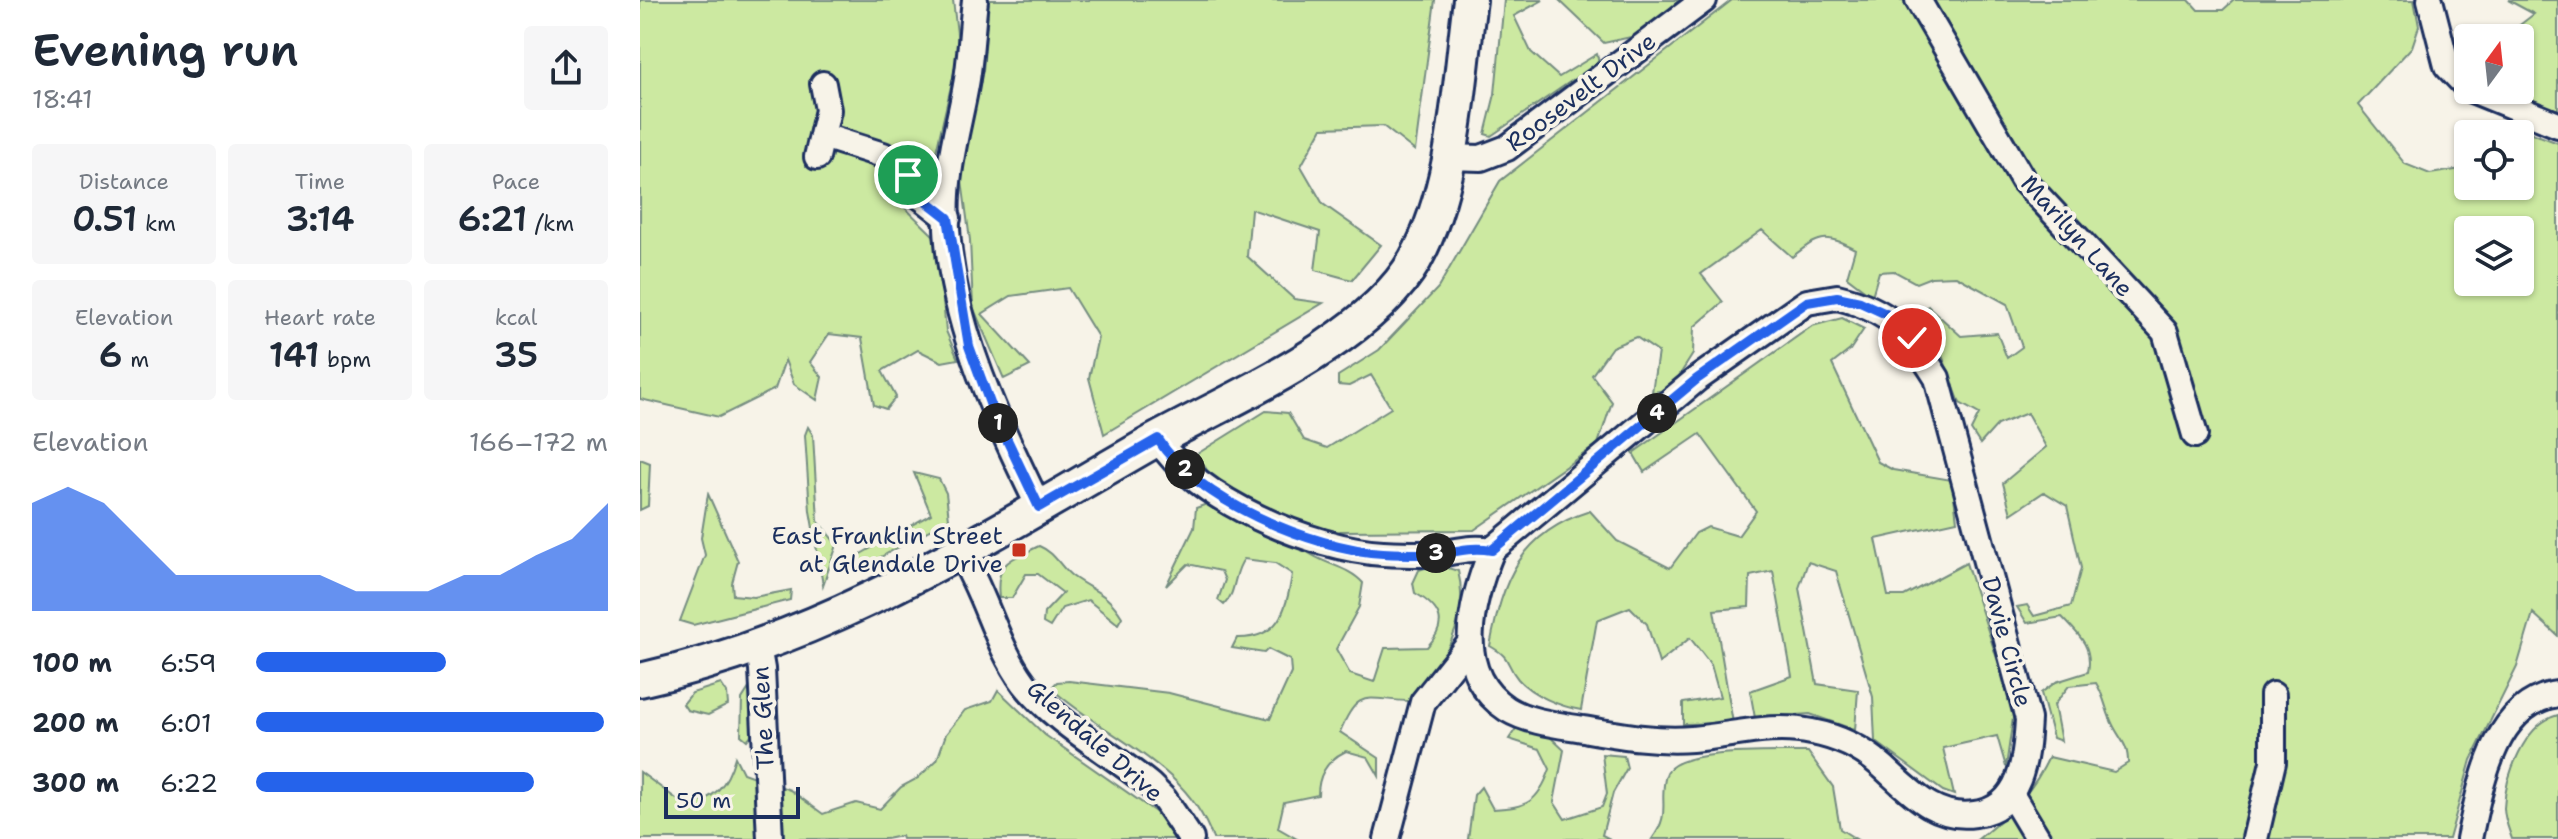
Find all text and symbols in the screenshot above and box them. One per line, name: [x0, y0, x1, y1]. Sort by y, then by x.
text: Evening run: [32, 21, 299, 80]
north arrow: [2454, 24, 2534, 104]
map controls: [2454, 24, 2534, 296]
street label: Roosevelt Drive: [1500, 25, 1662, 159]
button: share: [524, 26, 608, 110]
text: 18:41: [32, 81, 93, 116]
button: locate: [2454, 120, 2534, 200]
pin: [874, 141, 942, 209]
icon: arrive: [886, 153, 930, 197]
text: Distance: [79, 167, 169, 196]
text: Time: [295, 167, 345, 196]
text: Pace: [492, 167, 540, 196]
street label: Marilyn Lane: [2014, 168, 2140, 304]
text: 0.51: [72, 196, 137, 242]
text: 3:14: [286, 196, 354, 242]
text: 6:21: [458, 196, 527, 242]
text: km: [137, 209, 176, 238]
text: /km: [527, 209, 574, 238]
button: layers: [2454, 216, 2534, 296]
text: Elevation: [75, 303, 173, 332]
text: Heart rate: [264, 303, 376, 332]
text: kcal: [495, 303, 537, 332]
pin: [1878, 304, 1946, 372]
icon: check: [1890, 316, 1934, 360]
text: 6: [99, 332, 123, 378]
text: 141: [269, 332, 320, 378]
text: 35: [494, 332, 538, 378]
text: m: [123, 345, 149, 374]
text: bpm: [320, 345, 371, 374]
pin: 4: [1637, 393, 1677, 433]
text: 4: [1649, 398, 1665, 427]
pin: 1: [978, 403, 1018, 443]
text: 1: [993, 408, 1003, 437]
text: Elevation: [32, 424, 148, 459]
text: 166–172 m: [469, 424, 608, 459]
pin: 2: [1165, 449, 1205, 489]
text: 2: [1177, 454, 1193, 483]
place label: East Franklin Street at Glendale Drive: [771, 520, 1003, 580]
pin: 3: [1416, 533, 1456, 573]
text: 3: [1428, 538, 1444, 567]
marker: East Franklin Street at Glendale Drive: [1010, 541, 1028, 559]
street label: Davie Circle: [1974, 573, 2040, 711]
text: 100 m: [32, 645, 112, 680]
text: 6:59: [160, 645, 217, 680]
street label: The Glen: [744, 665, 782, 771]
street label: Glendale Drive: [1020, 673, 1170, 809]
text: 200 m: [32, 705, 119, 740]
text: 6:01: [160, 705, 212, 740]
text: 300 m: [32, 765, 119, 800]
text: 6:22: [160, 765, 218, 800]
scale bar: [664, 783, 800, 819]
text: 50 m: [676, 786, 731, 815]

